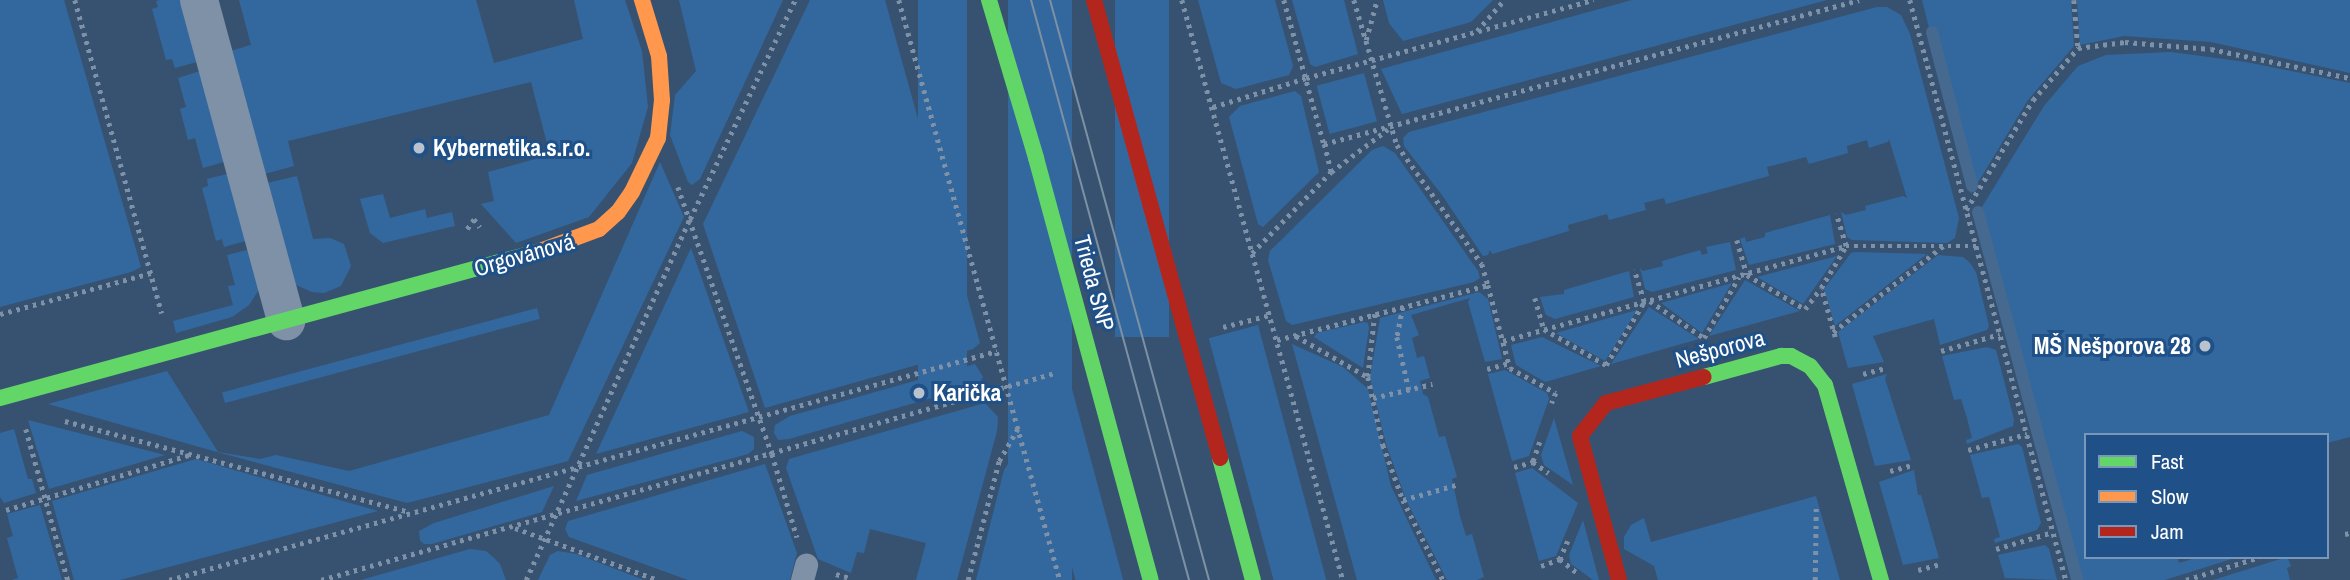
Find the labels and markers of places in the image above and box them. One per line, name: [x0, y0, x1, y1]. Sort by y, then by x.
place label: Kybernetika.s.r.o.: [433, 134, 590, 162]
marker: Kybernetika.s.r.o.: [411, 140, 427, 156]
place label: MŠ Nešporova 28: [2034, 332, 2191, 360]
marker: MŠ Nešporova 28: [2197, 338, 2213, 354]
place label: Karička: [933, 379, 1001, 407]
marker: Karička: [911, 385, 927, 401]

